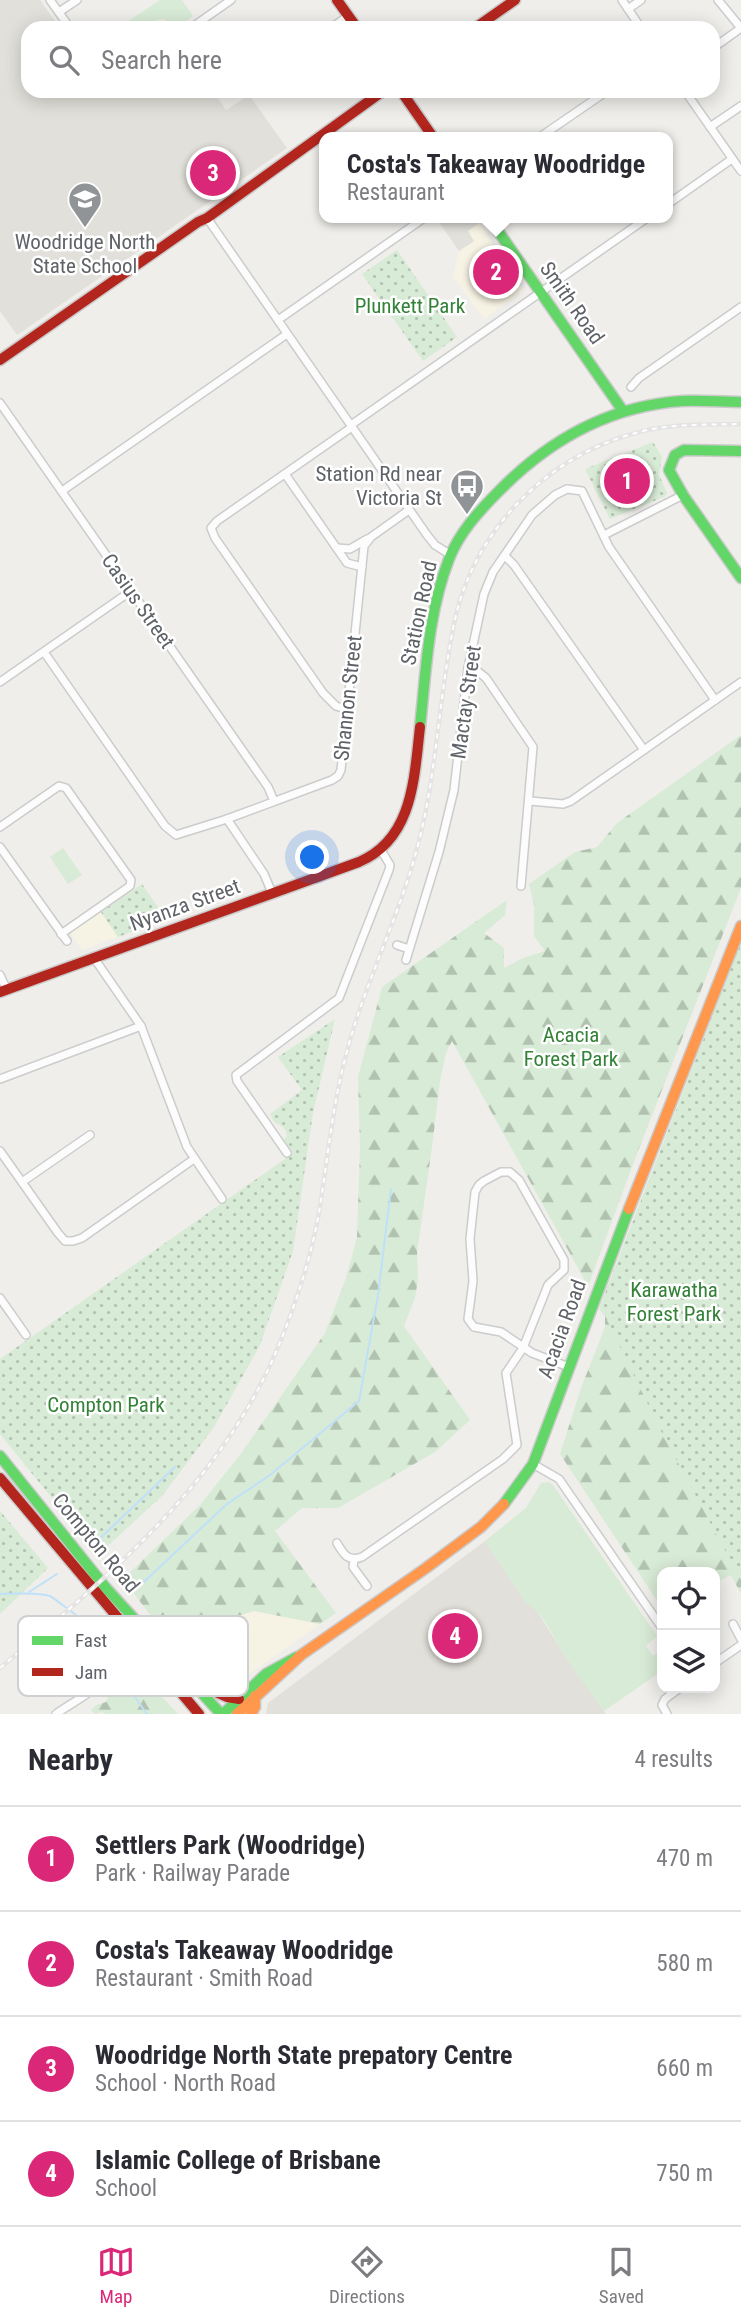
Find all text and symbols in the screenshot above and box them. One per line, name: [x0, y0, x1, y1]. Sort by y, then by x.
search box: [21, 21, 720, 98]
icon: search: [45, 41, 83, 79]
text: Search here: [101, 45, 222, 75]
popup: [319, 132, 673, 223]
pin: 3: [190, 147, 236, 199]
text: Costa's Takeaway Woodridge: [347, 149, 645, 179]
text: Restaurant: [347, 179, 445, 206]
school or university icon: Woodridge North State School: [66, 180, 104, 229]
place label: Woodridge North State School: [15, 230, 155, 278]
pin: 2: [473, 246, 519, 298]
street label: Smith Road: [535, 257, 609, 349]
park label: Plunkett Park: [355, 294, 466, 318]
pin: 1: [604, 455, 650, 507]
place label: Station Rd near Victoria St: [315, 462, 442, 510]
bus stop icon: Station Rd near Victoria St: [448, 467, 486, 516]
street label: Casius Street: [97, 549, 179, 653]
street label: Station Road: [396, 559, 442, 667]
street label: Shannon Street: [329, 634, 367, 762]
street label: Mactay Street: [446, 644, 486, 760]
your location: [295, 840, 329, 874]
street label: Nyanza Street: [127, 874, 243, 936]
park label: Acacia Forest Park: [524, 1023, 619, 1071]
street label: Acacia Road: [533, 1276, 591, 1382]
park label: Karawatha Forest Park: [627, 1278, 722, 1326]
park label: Compton Park: [47, 1393, 165, 1417]
street label: Compton Road: [47, 1488, 145, 1598]
map controls: [657, 1567, 720, 1693]
button: locate: [657, 1567, 720, 1630]
pin: 4: [432, 1610, 478, 1662]
legend: [18, 1616, 248, 1696]
text: Fast: [75, 1629, 107, 1652]
button: layers: [657, 1630, 720, 1693]
text: Jam: [75, 1661, 108, 1684]
text: Nearby: [28, 1742, 113, 1777]
text: 4 results: [635, 1746, 713, 1773]
text: Settlers Park (Woodridge): [95, 1830, 365, 1860]
text: 1: [45, 1845, 57, 1872]
text: 470 m: [656, 1845, 713, 1872]
text: Park · Railway Parade: [95, 1860, 290, 1887]
text: Costa's Takeaway Woodridge: [95, 1935, 393, 1965]
text: 2: [45, 1950, 57, 1977]
text: 580 m: [656, 1950, 713, 1977]
text: Restaurant · Smith Road: [95, 1965, 313, 1992]
text: Woodridge North State prepatory Centre: [95, 2040, 513, 2070]
text: 3: [45, 2055, 57, 2082]
text: 660 m: [656, 2055, 713, 2082]
text: School · North Road: [95, 2070, 276, 2097]
text: Islamic College of Brisbane: [95, 2145, 381, 2175]
text: 4: [45, 2160, 57, 2187]
text: 750 m: [656, 2160, 713, 2187]
text: School: [95, 2175, 157, 2202]
tab: Map: [97, 2243, 135, 2308]
tab: Directions: [329, 2243, 405, 2308]
tab: Saved: [599, 2243, 644, 2308]

